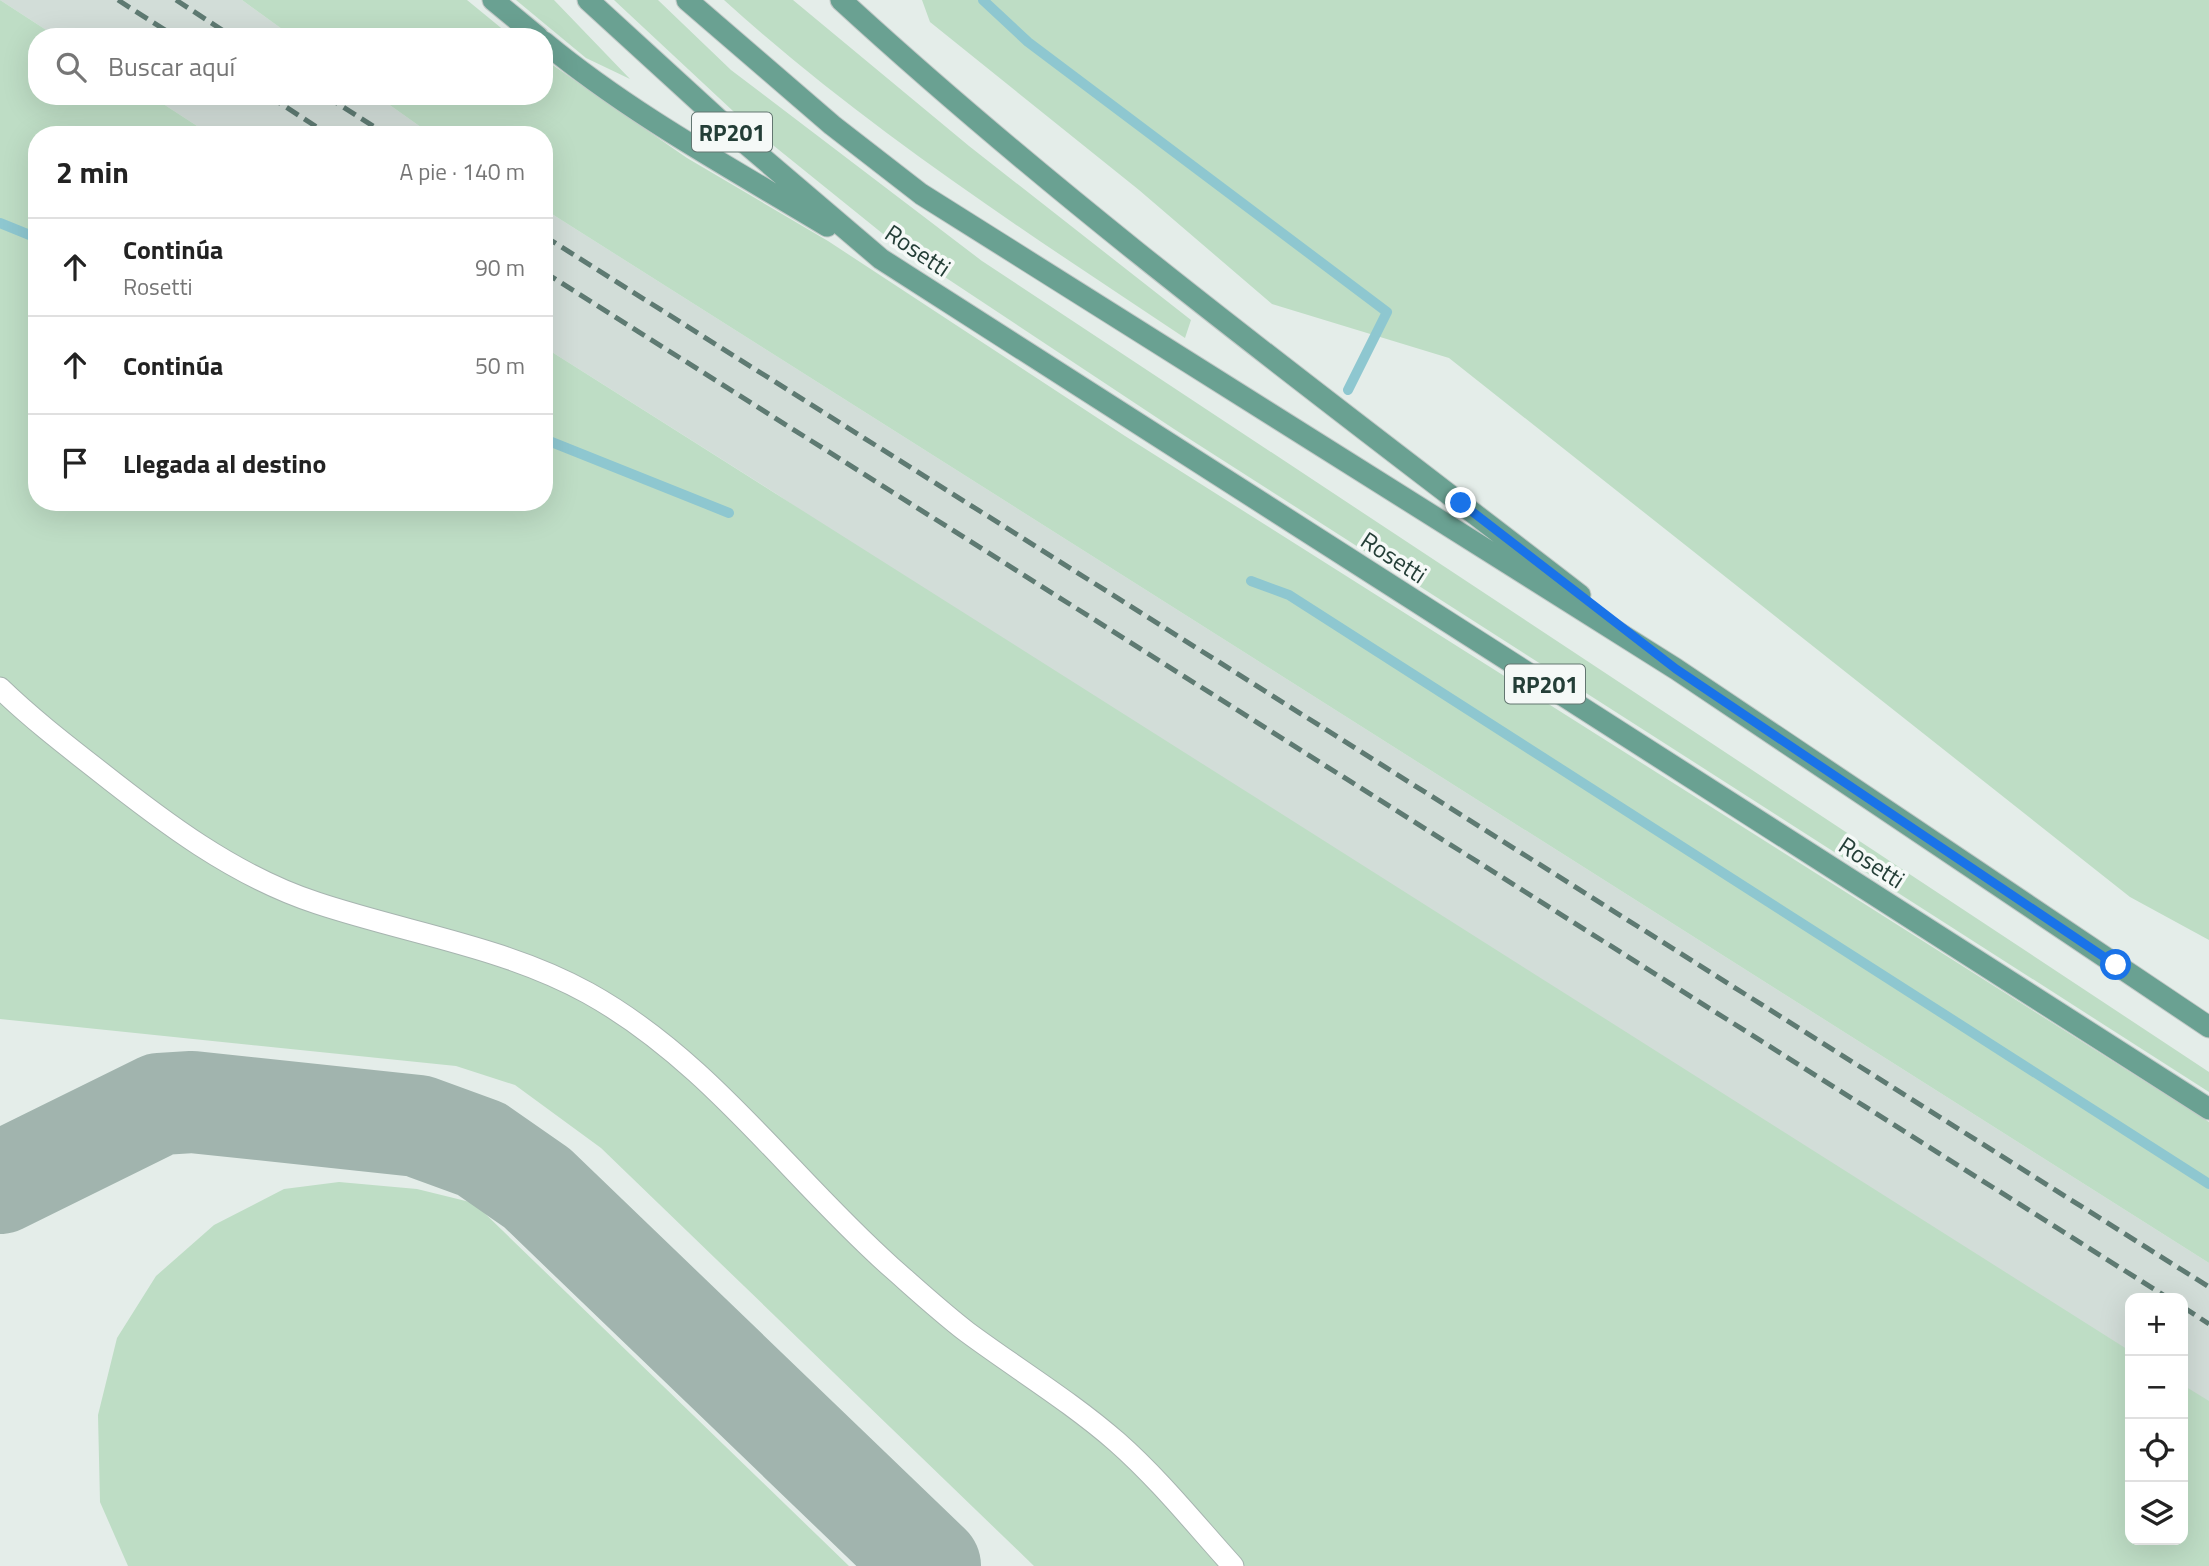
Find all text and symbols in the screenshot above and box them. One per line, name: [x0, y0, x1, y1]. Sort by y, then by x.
search box: [28, 28, 553, 105]
text: Buscar aquí: [108, 47, 235, 86]
icon: search: [52, 48, 90, 86]
road number: RP201: [692, 113, 772, 152]
text: 2 min: [56, 149, 129, 195]
text: A pie · 140 m: [399, 154, 525, 189]
street label: Rosetti: [878, 215, 958, 285]
text: Continúa: [123, 230, 223, 269]
icon: ahead: [56, 248, 94, 286]
text: 90 m: [475, 250, 525, 285]
text: Rosetti: [123, 269, 193, 304]
icon: ahead: [56, 346, 94, 384]
text: Continúa: [123, 346, 223, 385]
text: 50 m: [475, 348, 525, 383]
icon: arrive: [56, 444, 94, 482]
text: Llegada al destino: [123, 444, 326, 483]
route end: [1445, 487, 1476, 518]
street label: Rosetti: [1354, 522, 1434, 592]
road number: RP201: [1505, 664, 1585, 704]
street label: Rosetti: [1832, 827, 1912, 897]
route start: [2100, 949, 2131, 980]
map controls: [2125, 1293, 2188, 1545]
button: +: [2125, 1293, 2188, 1356]
button: −: [2125, 1356, 2188, 1419]
button: locate: [2125, 1419, 2188, 1482]
button: layers: [2125, 1482, 2188, 1545]

